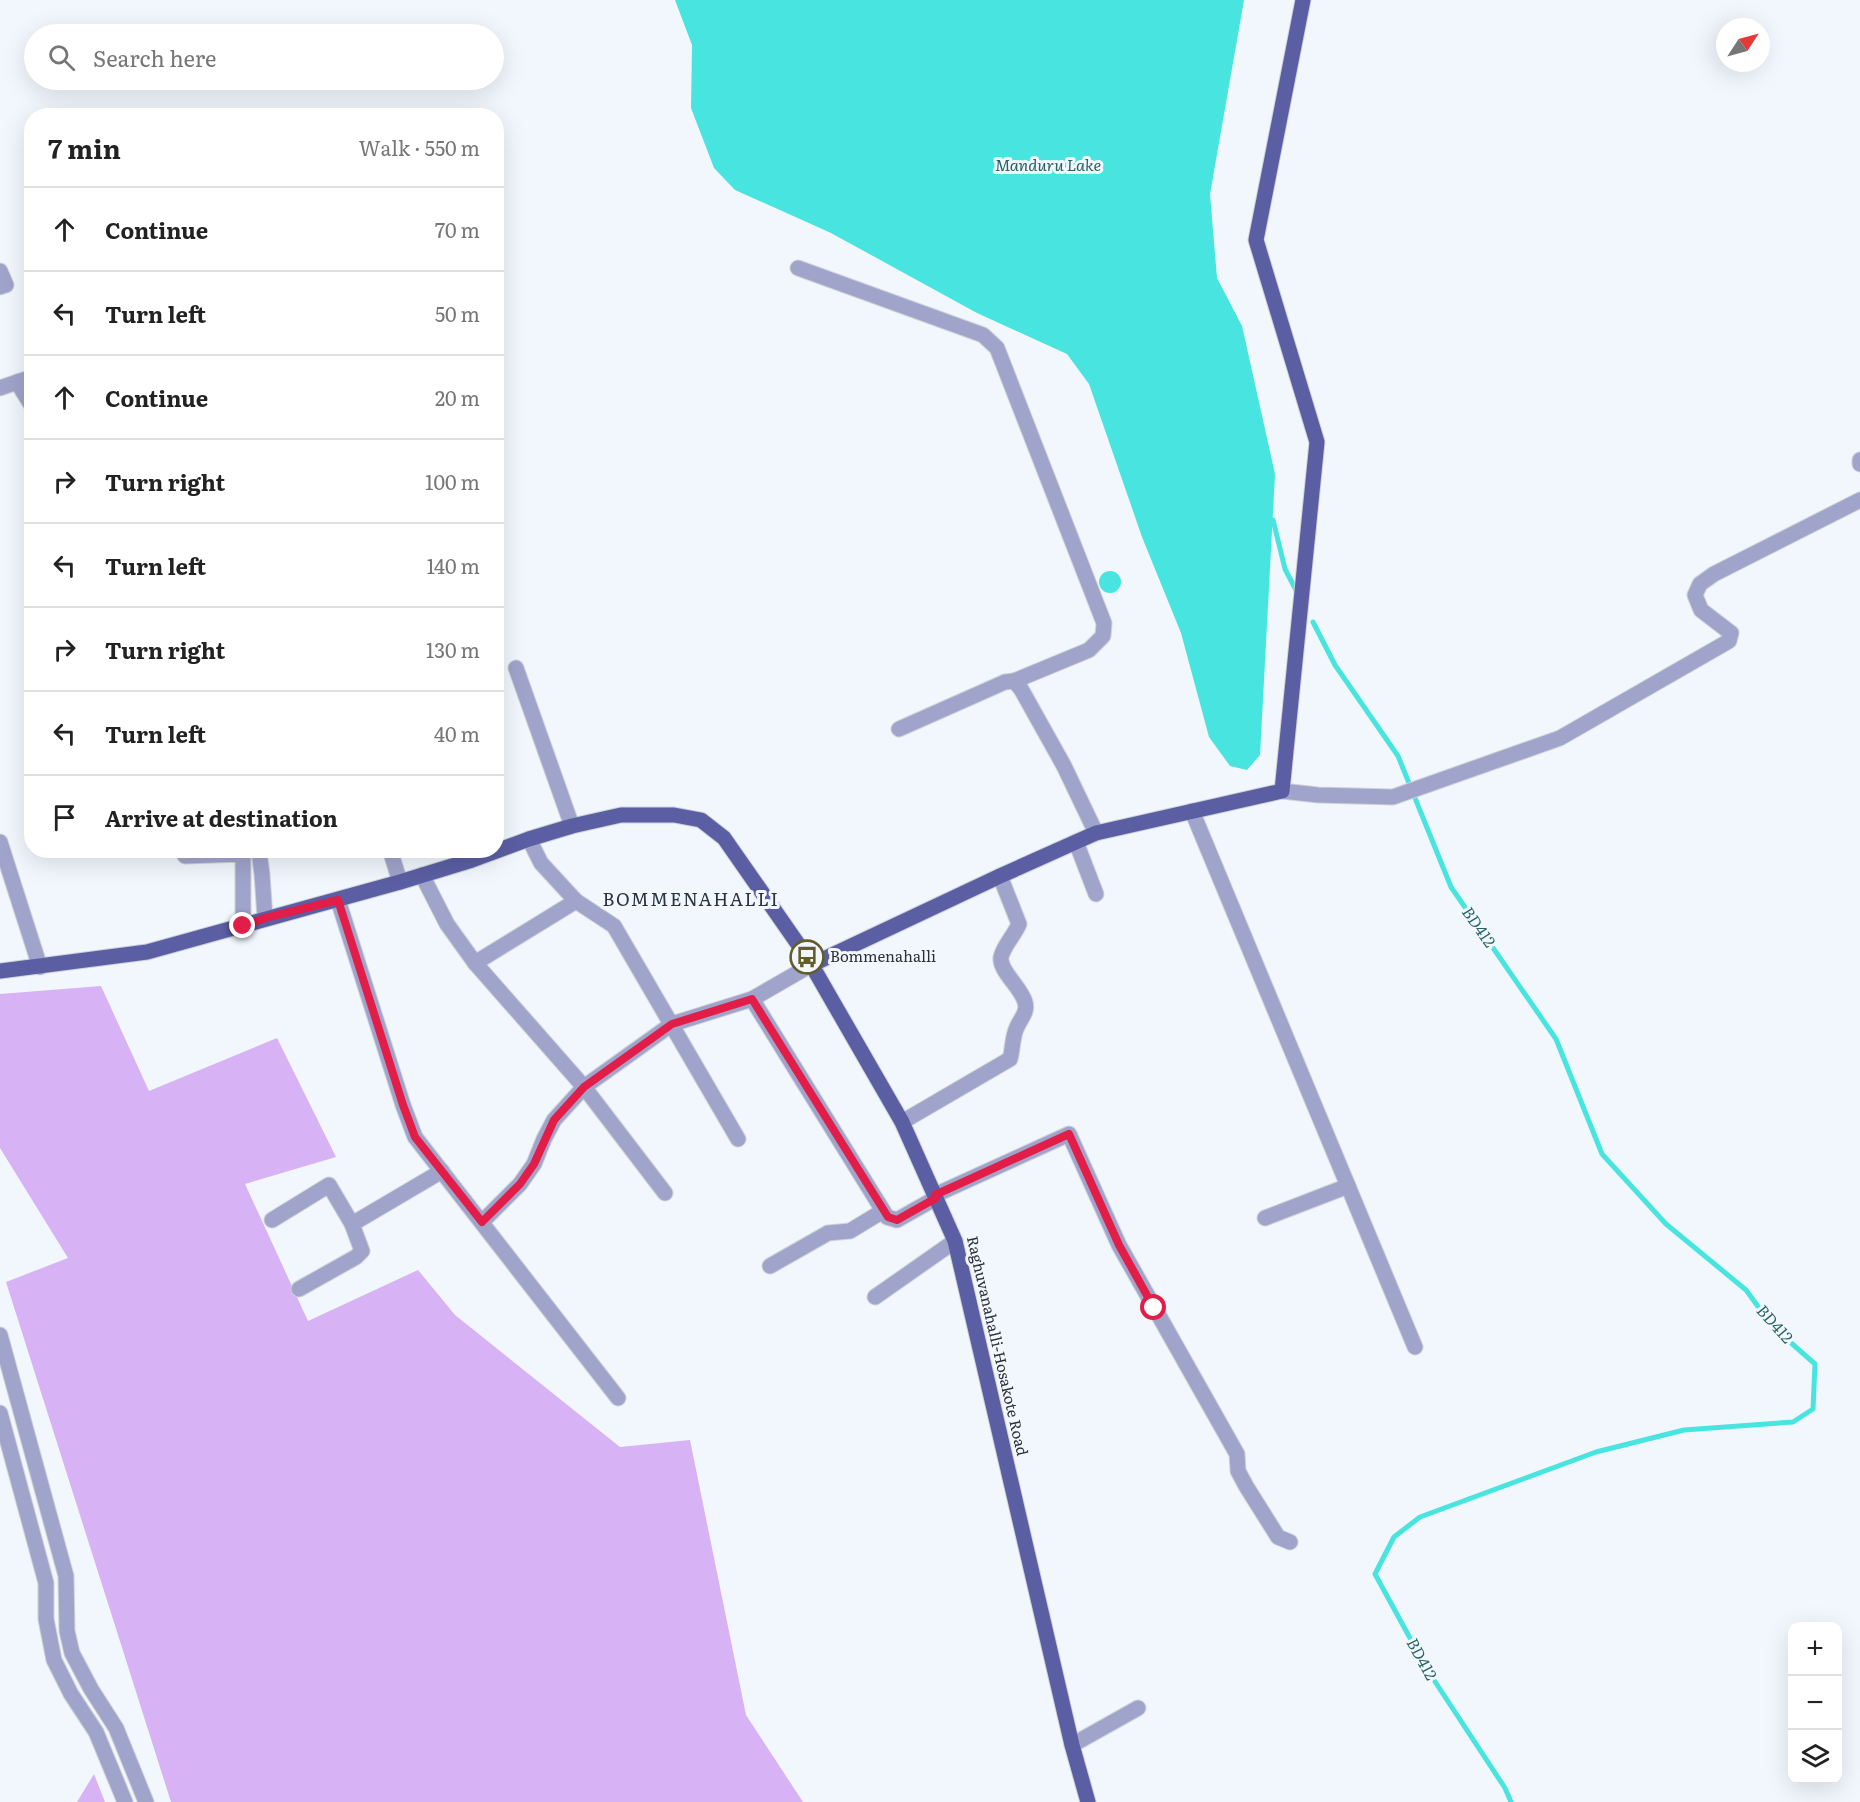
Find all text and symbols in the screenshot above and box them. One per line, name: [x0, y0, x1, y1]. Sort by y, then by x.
north arrow: [1716, 18, 1770, 72]
search box: [24, 24, 504, 90]
icon: search: [45, 41, 78, 74]
text: Search here: [93, 41, 216, 74]
text: 7 min: [48, 128, 121, 167]
text: Walk · 550 m: [359, 132, 480, 162]
water label: Manduru Lake: [995, 152, 1101, 176]
icon: ahead: [48, 213, 81, 246]
text: Continue: [105, 213, 208, 246]
text: 70 m: [435, 214, 480, 244]
icon: left: [48, 297, 81, 330]
text: Turn left: [105, 297, 206, 330]
text: 50 m: [435, 298, 480, 328]
icon: ahead: [48, 381, 81, 414]
text: Continue: [105, 381, 208, 414]
text: 20 m: [435, 382, 480, 412]
icon: right: [48, 465, 81, 498]
text: Turn right: [105, 465, 225, 498]
text: 100 m: [425, 466, 480, 496]
icon: left: [48, 549, 81, 582]
text: Turn left: [105, 549, 206, 582]
text: 140 m: [427, 550, 480, 580]
icon: right: [48, 633, 81, 666]
text: Turn right: [105, 633, 225, 666]
text: 130 m: [426, 634, 480, 664]
icon: left: [48, 717, 81, 750]
text: Turn left: [105, 717, 206, 750]
text: 40 m: [434, 718, 480, 748]
icon: arrive: [48, 801, 81, 834]
text: Arrive at destination: [105, 801, 338, 834]
district label: BOMMENAHALLI: [603, 885, 779, 912]
water label: BD412: [1457, 901, 1503, 952]
route end: [229, 912, 255, 938]
bus stop icon: Bommenahalli: [789, 939, 825, 975]
place label: Bommenahalli: [830, 944, 936, 967]
street label: Raghuvanahalli-Hosakote Road: [962, 1233, 1035, 1458]
route start: [1140, 1294, 1166, 1320]
water label: BD412: [1752, 1299, 1800, 1348]
map controls: [1788, 1622, 1842, 1784]
button: +: [1788, 1622, 1842, 1676]
water label: BD412: [1402, 1633, 1444, 1684]
button: −: [1788, 1676, 1842, 1730]
button: layers: [1788, 1730, 1842, 1784]

